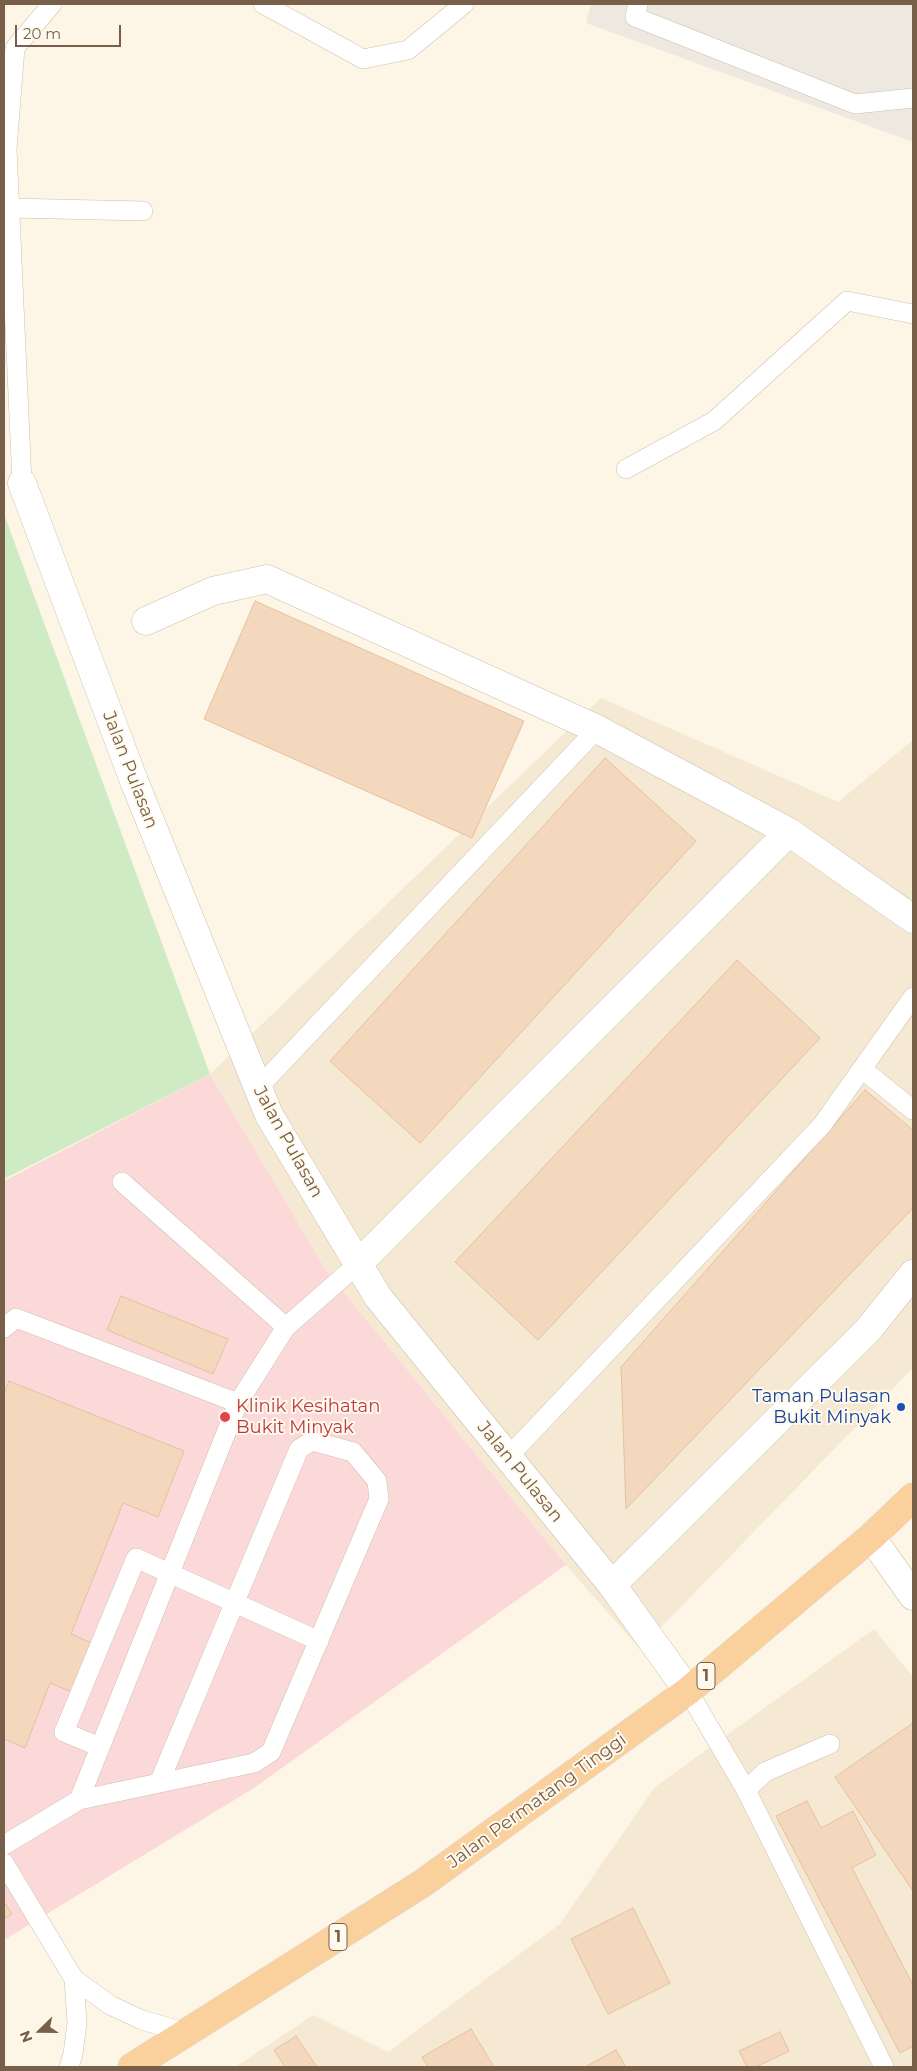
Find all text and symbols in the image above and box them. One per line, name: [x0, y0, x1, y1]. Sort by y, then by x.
scale bar: [18, 15, 124, 47]
text: 20 m: [23, 24, 61, 43]
street label: Jalan Pulasan: [98, 708, 162, 832]
street label: Jalan Pulasan: [248, 1083, 328, 1201]
place label: Taman Pulasan Bukit Minyak: [752, 1386, 891, 1428]
place label: Klinik Kesihatan Bukit Minyak: [236, 1396, 380, 1438]
marker: Taman Pulasan Bukit Minyak: [895, 1401, 907, 1413]
marker: Klinik Kesihatan Bukit Minyak: [218, 1410, 232, 1424]
street label: Jalan Pulasan: [473, 1417, 567, 1527]
road number: 1: [697, 1662, 715, 1690]
street label: Jalan Permatang Tinggi: [443, 1729, 631, 1873]
road number: 1: [329, 1924, 347, 1950]
north arrow: [15, 2006, 65, 2056]
text: N: [16, 2028, 37, 2045]

